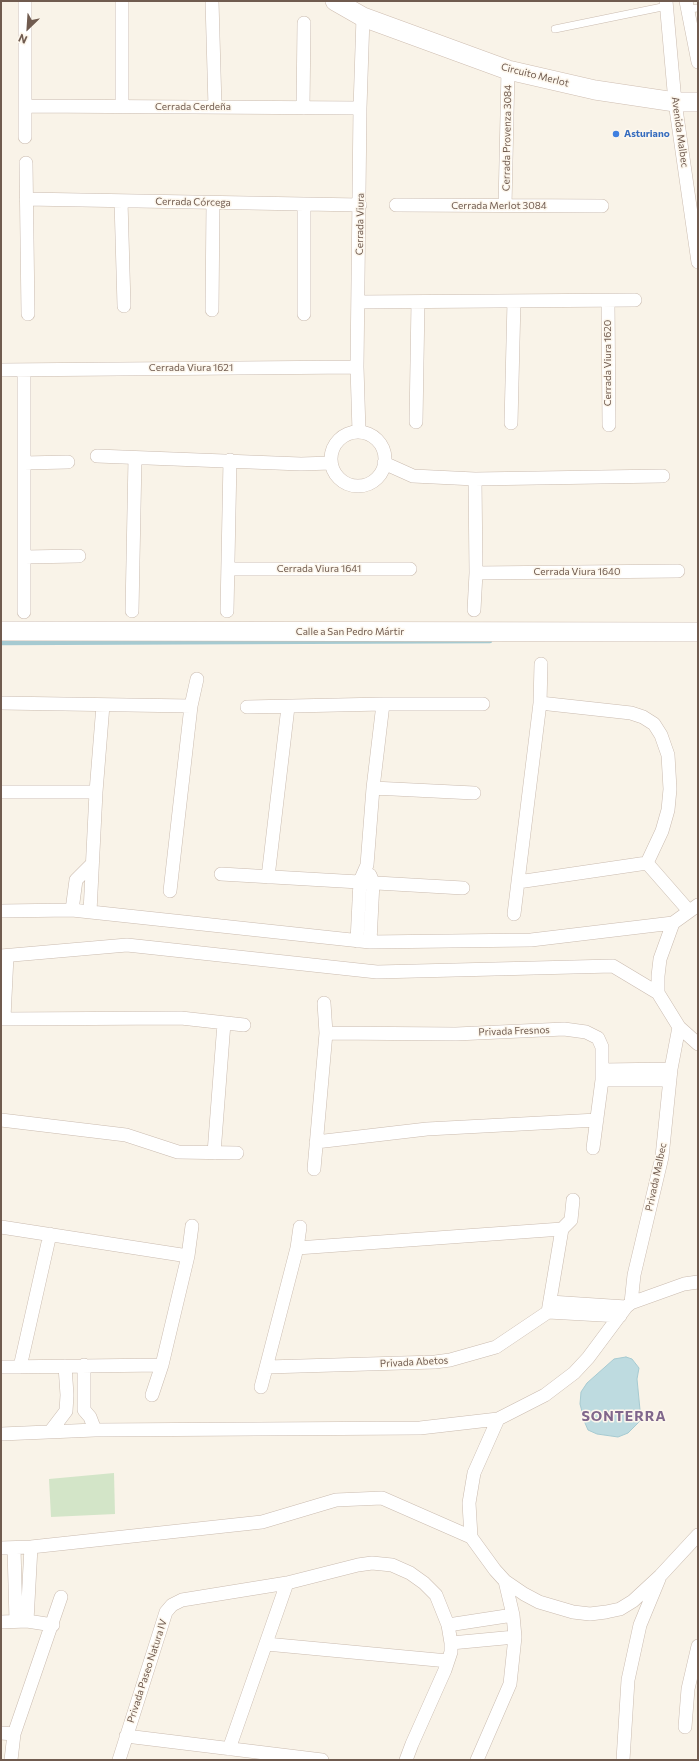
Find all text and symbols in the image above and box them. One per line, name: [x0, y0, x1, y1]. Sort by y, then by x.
north arrow: [8, 8, 48, 48]
text: N: [16, 32, 29, 47]
street label: Circuito Merlot: [500, 61, 570, 89]
street label: Cerrada Provenza 3084: [500, 85, 514, 191]
street label: Avenida Malbec: [669, 96, 691, 168]
street label: Cerrada Cerdeña: [155, 101, 231, 113]
place label: Asturiano: [624, 128, 670, 140]
marker: Asturiano: [611, 129, 621, 139]
street label: Cerrada Viura: [353, 193, 367, 255]
street label: Cerrada Córcega: [155, 195, 231, 209]
street label: Cerrada Merlot 3084: [451, 200, 547, 212]
street label: Cerrada Viura 1620: [602, 320, 614, 406]
street label: Cerrada Viura 1621: [149, 362, 233, 374]
street label: Cerrada Viura 1641: [277, 563, 361, 575]
street label: Cerrada Viura 1640: [533, 566, 621, 578]
street label: Calle a San Pedro Mártir: [296, 626, 404, 638]
street label: Privada Fresnos: [478, 1024, 550, 1038]
street label: Privada Malbec: [643, 1142, 669, 1212]
street label: Privada Abetos: [379, 1354, 449, 1370]
district label: SONTERRA: [581, 1408, 667, 1424]
street label: Privada Paseo Natura IV: [125, 1618, 169, 1724]

